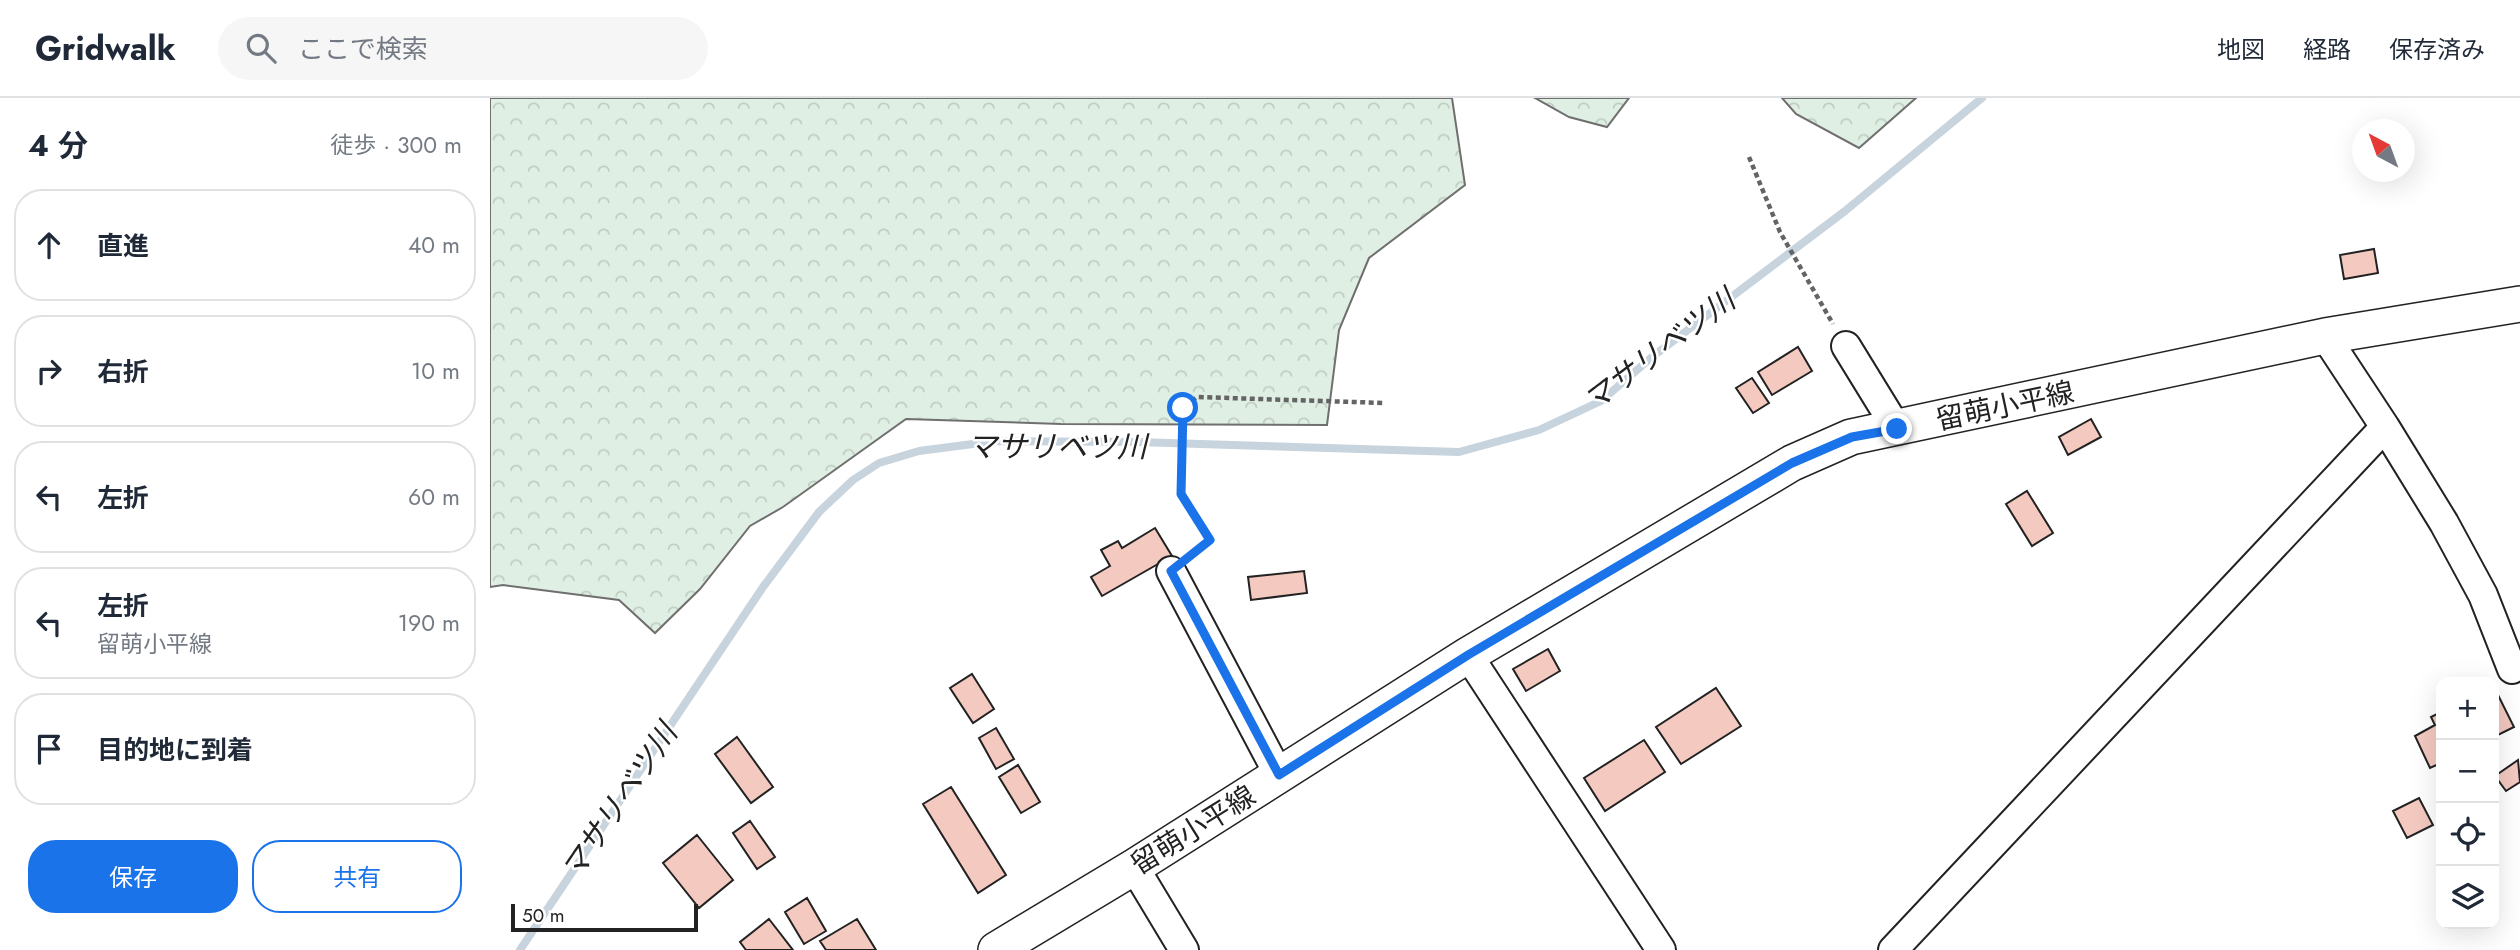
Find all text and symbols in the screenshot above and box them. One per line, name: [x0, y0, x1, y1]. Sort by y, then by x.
search box: [218, 17, 708, 80]
text: Gridwalk: [35, 25, 176, 72]
icon: search: [242, 29, 280, 67]
text: ここで検索: [298, 30, 428, 68]
text: 地図: [2217, 32, 2265, 67]
text: 経路: [2303, 32, 2351, 67]
text: 保存済み: [2389, 32, 2485, 67]
north arrow: [2352, 119, 2415, 182]
text: 4 分: [28, 124, 88, 167]
text: 徒歩 · 300 m: [330, 128, 462, 162]
icon: ahead: [30, 226, 68, 264]
text: 直進: [97, 227, 149, 265]
text: 40 m: [408, 228, 460, 262]
water label: マサリベツ川: [1574, 277, 1746, 421]
icon: right: [30, 352, 68, 390]
text: 右折: [97, 353, 149, 391]
text: 10 m: [411, 354, 460, 388]
street label: 留萌小平線: [1932, 371, 2078, 441]
route start: [1167, 392, 1198, 423]
route end: [1881, 413, 1912, 444]
water label: マサリベツ川: [967, 425, 1150, 468]
icon: left: [30, 478, 68, 516]
text: 左折: [97, 479, 149, 517]
text: 60 m: [408, 480, 460, 514]
text: 左折: [97, 587, 149, 625]
icon: left: [30, 604, 68, 642]
text: 190 m: [398, 606, 460, 640]
text: 留萌小平線: [97, 627, 212, 661]
map controls: [2436, 677, 2499, 929]
button: +: [2436, 677, 2499, 740]
water label: マサリベツ川: [551, 712, 689, 888]
icon: arrive: [30, 730, 68, 768]
text: 目的地に到着: [97, 731, 253, 769]
button: −: [2436, 740, 2499, 803]
street label: 留萌小平線: [1123, 776, 1263, 884]
button: locate: [2436, 803, 2499, 866]
button: 保存: [28, 840, 238, 913]
button: 共有: [252, 840, 462, 913]
button: layers: [2436, 866, 2499, 929]
scale bar: [511, 901, 698, 933]
text: 50 m: [522, 902, 565, 929]

